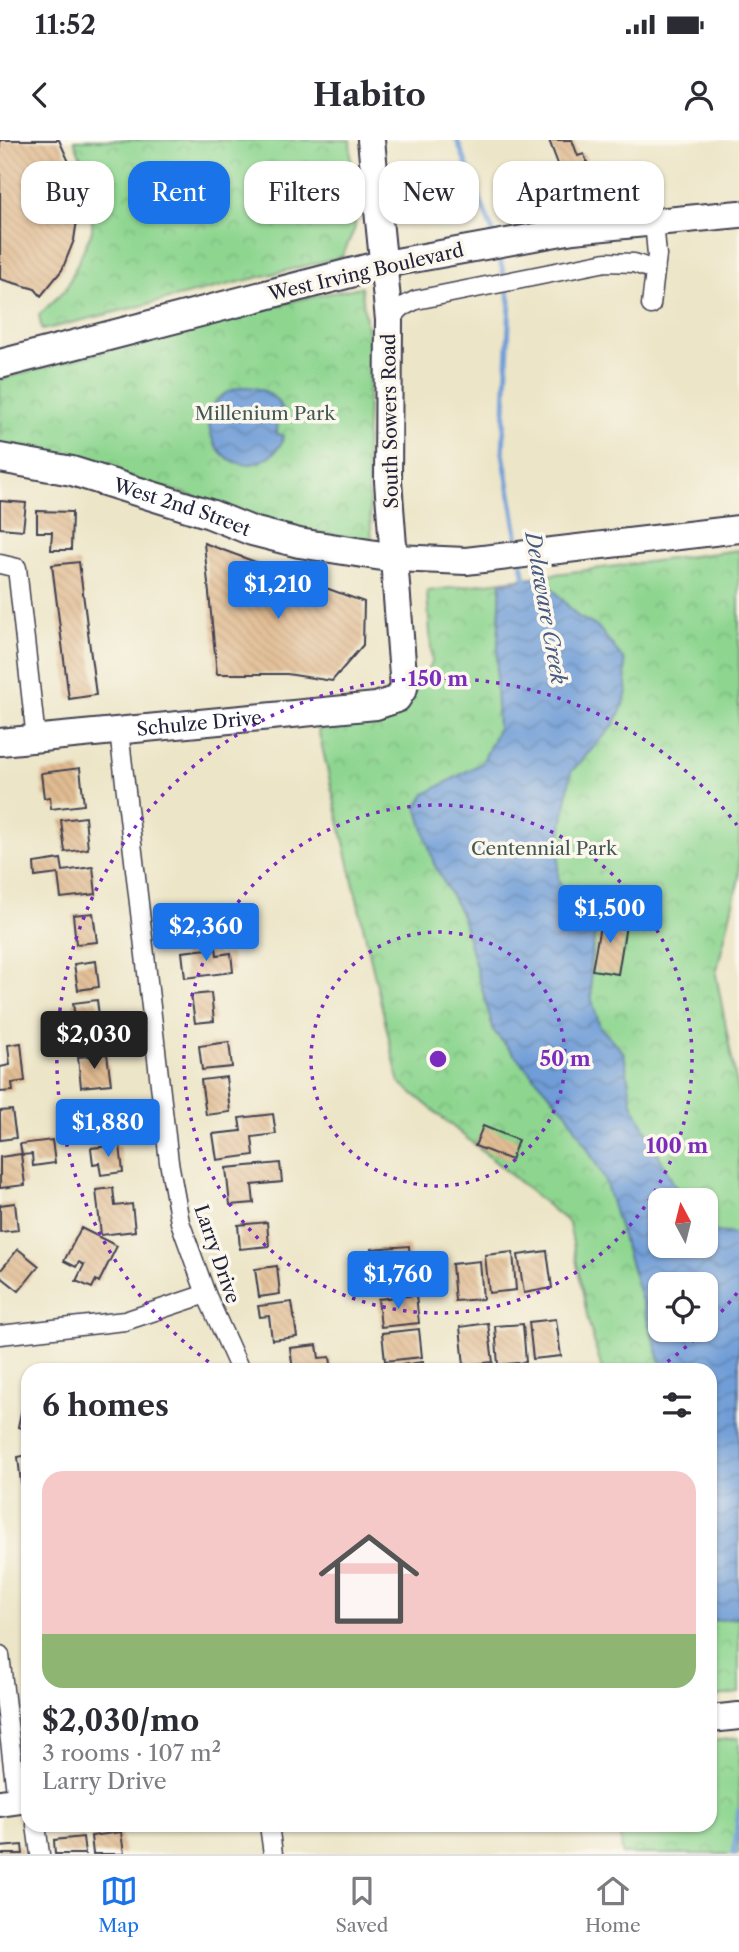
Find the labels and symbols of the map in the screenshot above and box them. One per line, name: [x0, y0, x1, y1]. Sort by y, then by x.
street label: West Irving Boulevard: [265, 238, 466, 306]
street label: South Sowers Road: [377, 333, 403, 509]
park label: Millenium Park: [195, 402, 336, 425]
street label: West 2nd Street: [110, 473, 254, 541]
water label: Delaware Creek: [520, 528, 572, 686]
pin: $1,210: [221, 561, 335, 621]
text: 150 m: [408, 666, 468, 691]
street label: Schulze Drive: [135, 706, 263, 740]
park label: Centennial Park: [471, 837, 618, 860]
pin: $1,500: [553, 886, 667, 945]
pin: $2,360: [149, 904, 263, 963]
pin: $2,030: [37, 1012, 151, 1071]
text: 50 m: [539, 1046, 591, 1071]
centre of rings: [426, 1047, 450, 1071]
pin: $1,880: [51, 1100, 165, 1159]
text: 100 m: [646, 1133, 708, 1158]
north arrow: [648, 1188, 718, 1258]
street label: Larry Drive: [189, 1202, 245, 1306]
pin: $1,760: [341, 1252, 455, 1311]

